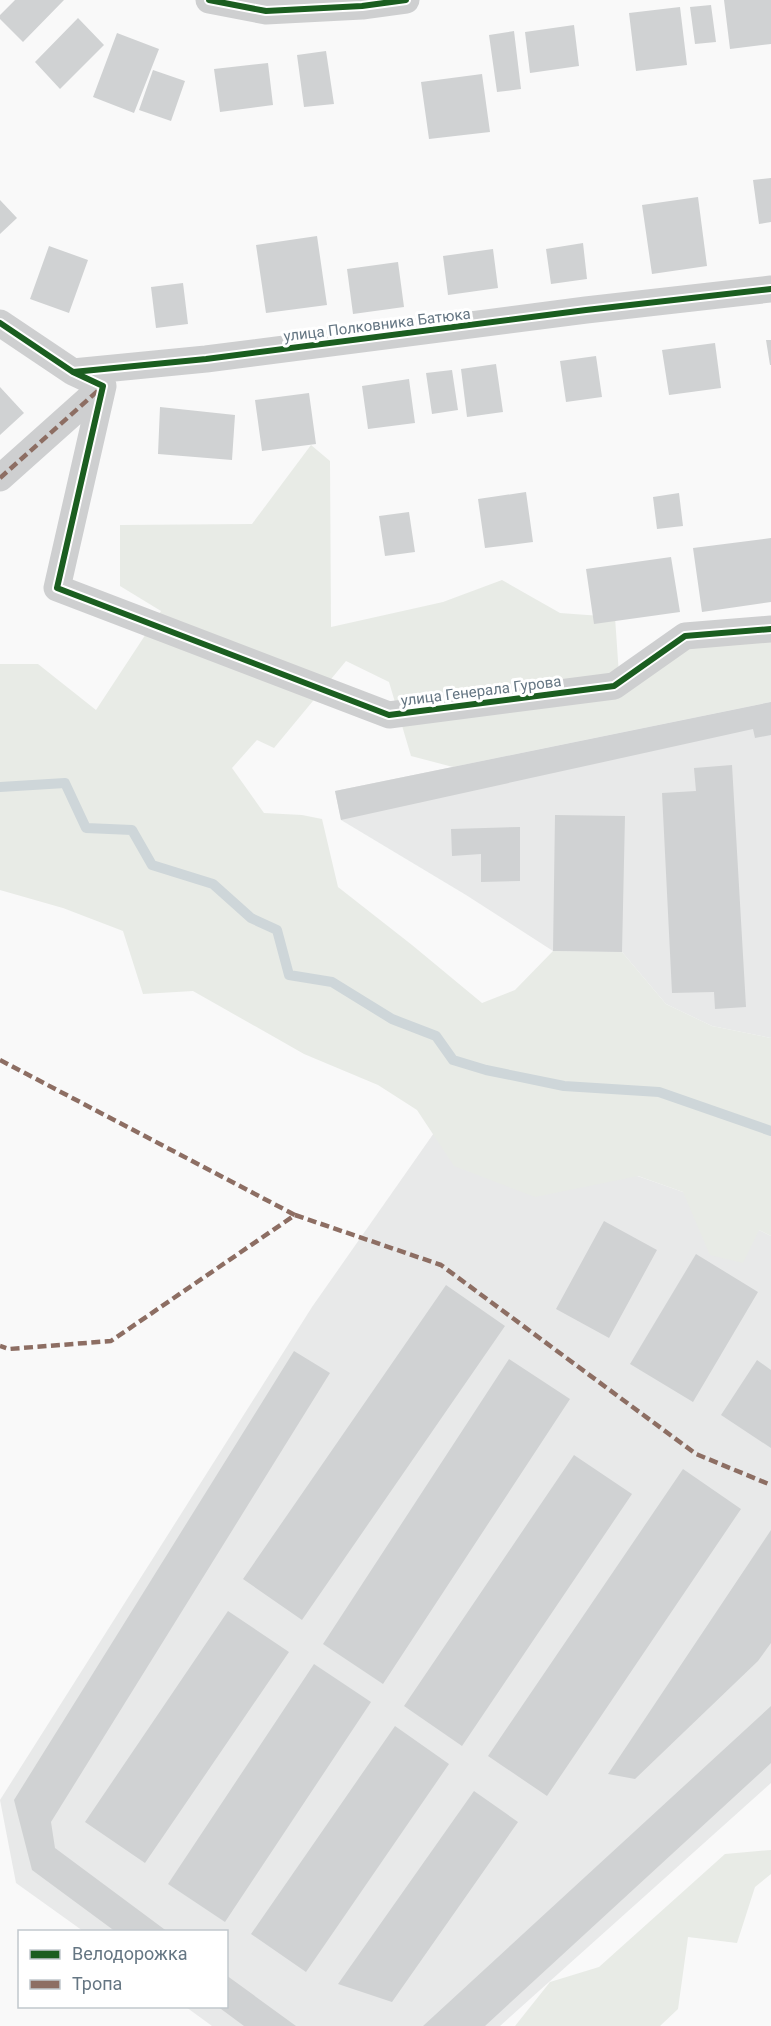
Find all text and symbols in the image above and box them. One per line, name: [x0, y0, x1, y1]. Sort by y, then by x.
street label: улица Полковника Батюка: [282, 305, 472, 345]
street label: улица Генерала Гурова: [400, 672, 562, 710]
legend: [18, 1930, 228, 2008]
text: Велодорожка: [72, 1943, 187, 1964]
text: Тропа: [72, 1973, 122, 1994]

